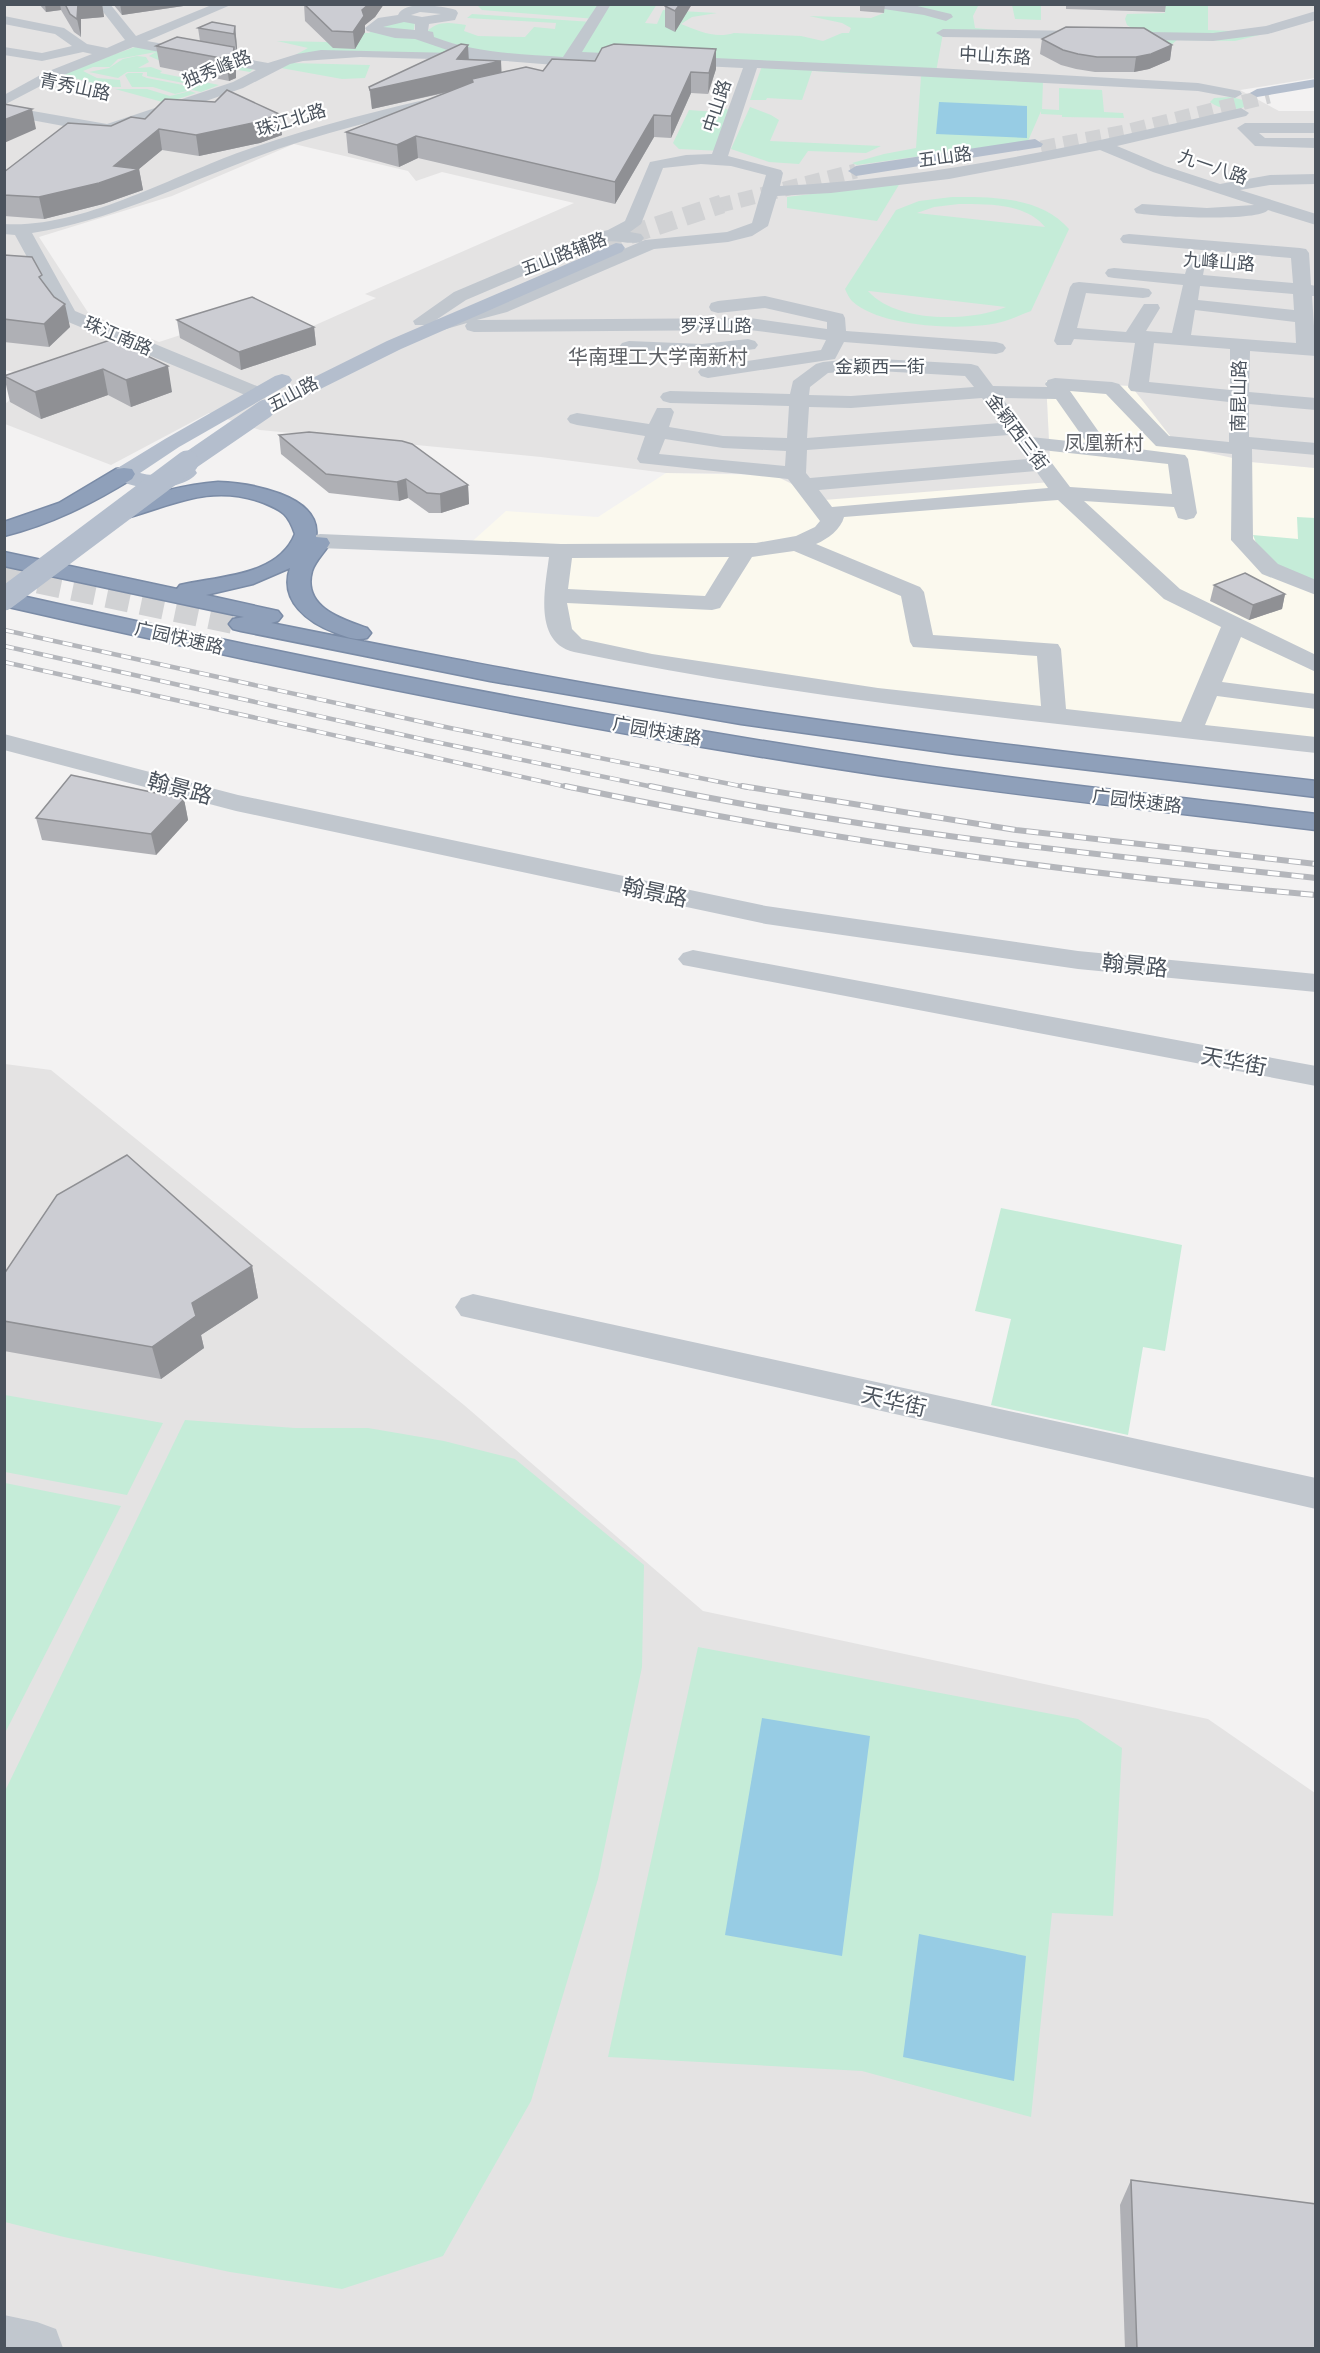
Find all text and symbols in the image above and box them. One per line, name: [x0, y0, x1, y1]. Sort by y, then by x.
street label: 中山东路: [958, 40, 1032, 71]
street label: 独秀峰路: [178, 43, 255, 95]
street label: 青秀山路: [37, 66, 113, 107]
street label: 中山路: [695, 76, 738, 136]
street label: 珠江北路: [252, 96, 329, 143]
street label: 五山路: [916, 139, 974, 174]
street label: 九一八路: [1175, 142, 1252, 191]
street label: 五山路辅路: [517, 225, 611, 282]
street label: 九峰山路: [1182, 246, 1256, 277]
street label: 珠江南路: [80, 309, 157, 362]
street label: 罗浮山路: [680, 312, 752, 339]
district label: 华南理工大学南新村: [568, 341, 748, 372]
street label: 金颖西一街: [835, 353, 925, 380]
street label: 南昆山路: [1224, 360, 1253, 432]
street label: 五山路: [263, 369, 323, 418]
street label: 金颖西三街: [980, 388, 1055, 476]
district label: 凤凰新村: [1064, 427, 1144, 458]
street label: 广园快速路: [132, 614, 226, 661]
street label: 广园快速路: [610, 709, 704, 752]
street label: 翰景路: [144, 763, 216, 813]
street label: 广园快速路: [1091, 782, 1183, 819]
street label: 翰景路: [619, 869, 691, 915]
street label: 翰景路: [1100, 945, 1170, 985]
street label: 天华街: [1198, 1038, 1270, 1084]
street label: 天华街: [858, 1377, 930, 1425]

